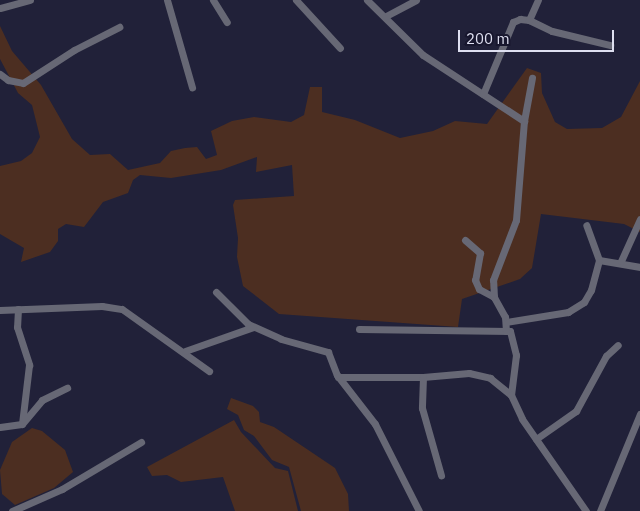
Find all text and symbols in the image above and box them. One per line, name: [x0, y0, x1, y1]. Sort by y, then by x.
scale bar: [460, 20, 616, 52]
text: 200 m: [466, 29, 510, 48]

